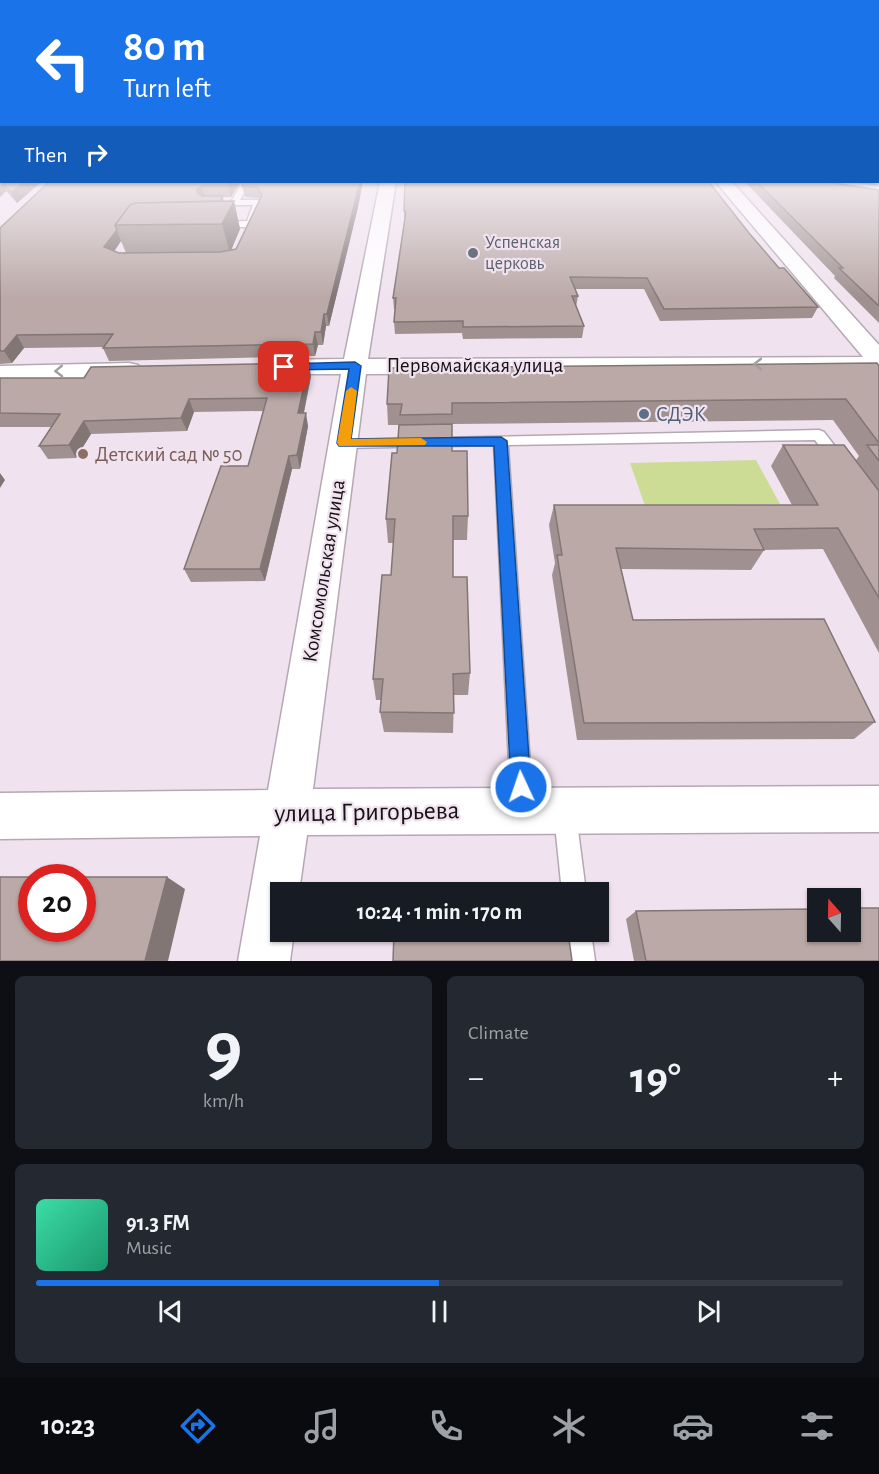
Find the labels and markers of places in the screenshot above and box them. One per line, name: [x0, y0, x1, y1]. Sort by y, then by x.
place label: Успенская церковь: [485, 234, 560, 273]
marker: Успенская церковь: [466, 246, 480, 260]
pin: [258, 341, 309, 392]
place label: СДЭК: [656, 404, 706, 425]
marker: СДЭК: [637, 407, 651, 421]
place label: Детский сад № 50: [95, 444, 243, 465]
marker: Детский сад № 50: [76, 447, 90, 461]

